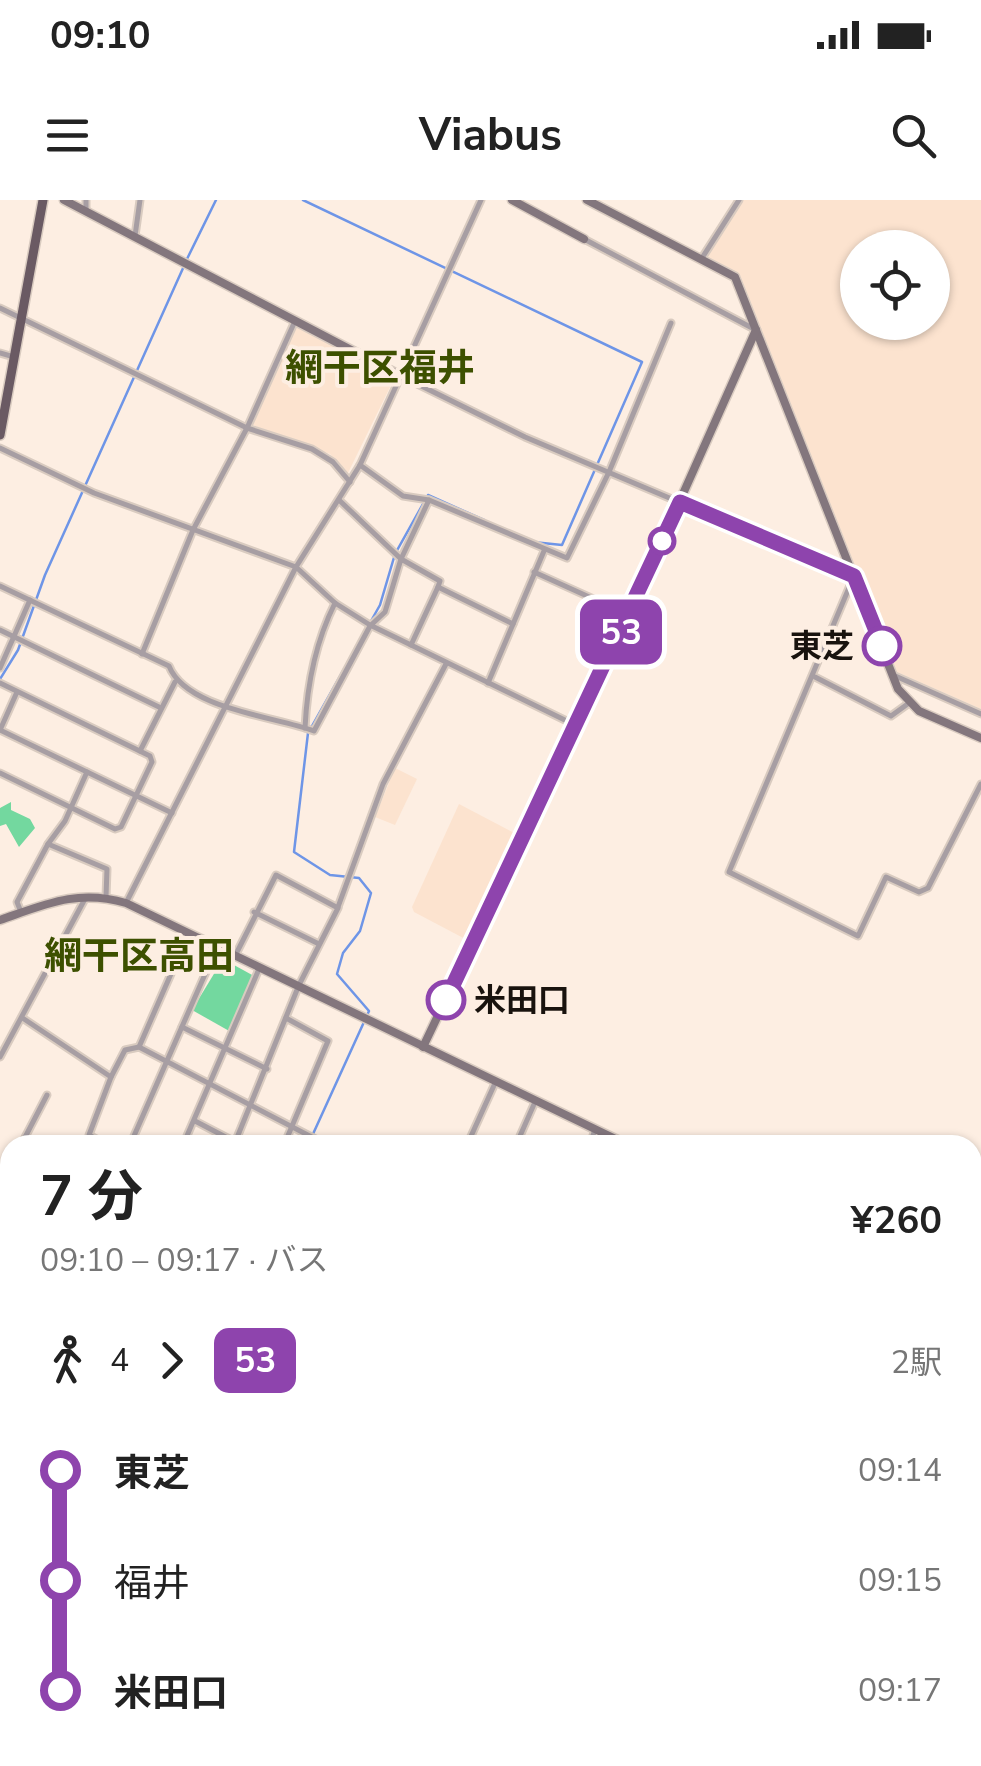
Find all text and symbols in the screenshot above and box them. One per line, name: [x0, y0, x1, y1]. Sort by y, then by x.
text: 09:10: [50, 10, 151, 61]
text: Viabus: [419, 105, 562, 166]
icon: menu: [40, 108, 95, 163]
icon: search: [886, 108, 941, 163]
map controls: [840, 230, 950, 340]
button: locate: [840, 230, 950, 340]
district label: 網干区福井: [285, 343, 475, 394]
unlabelled marker: [649, 528, 675, 554]
line badge: 53: [576, 600, 666, 664]
text: 53: [600, 609, 642, 656]
place label: 東芝: [790, 625, 854, 668]
marker: 東芝: [863, 627, 901, 665]
district label: 網干区高田: [44, 931, 234, 982]
place label: 米田口: [474, 979, 570, 1022]
marker: 米田口: [427, 981, 465, 1019]
text: 7 分: [40, 1159, 143, 1234]
text: ¥260: [851, 1195, 942, 1246]
text: 09:10 – 09:17 · バス: [40, 1239, 328, 1282]
icon: walk: [40, 1333, 95, 1388]
icon: forward: [144, 1333, 199, 1388]
text: 53: [234, 1337, 276, 1384]
text: 4: [110, 1339, 129, 1382]
text: 2駅: [891, 1341, 942, 1384]
text: 東芝: [114, 1448, 190, 1499]
text: 09:14: [858, 1449, 942, 1492]
text: 福井: [114, 1558, 190, 1609]
text: 09:15: [858, 1559, 942, 1602]
text: 米田口: [114, 1668, 228, 1719]
text: 09:17: [858, 1669, 942, 1712]

